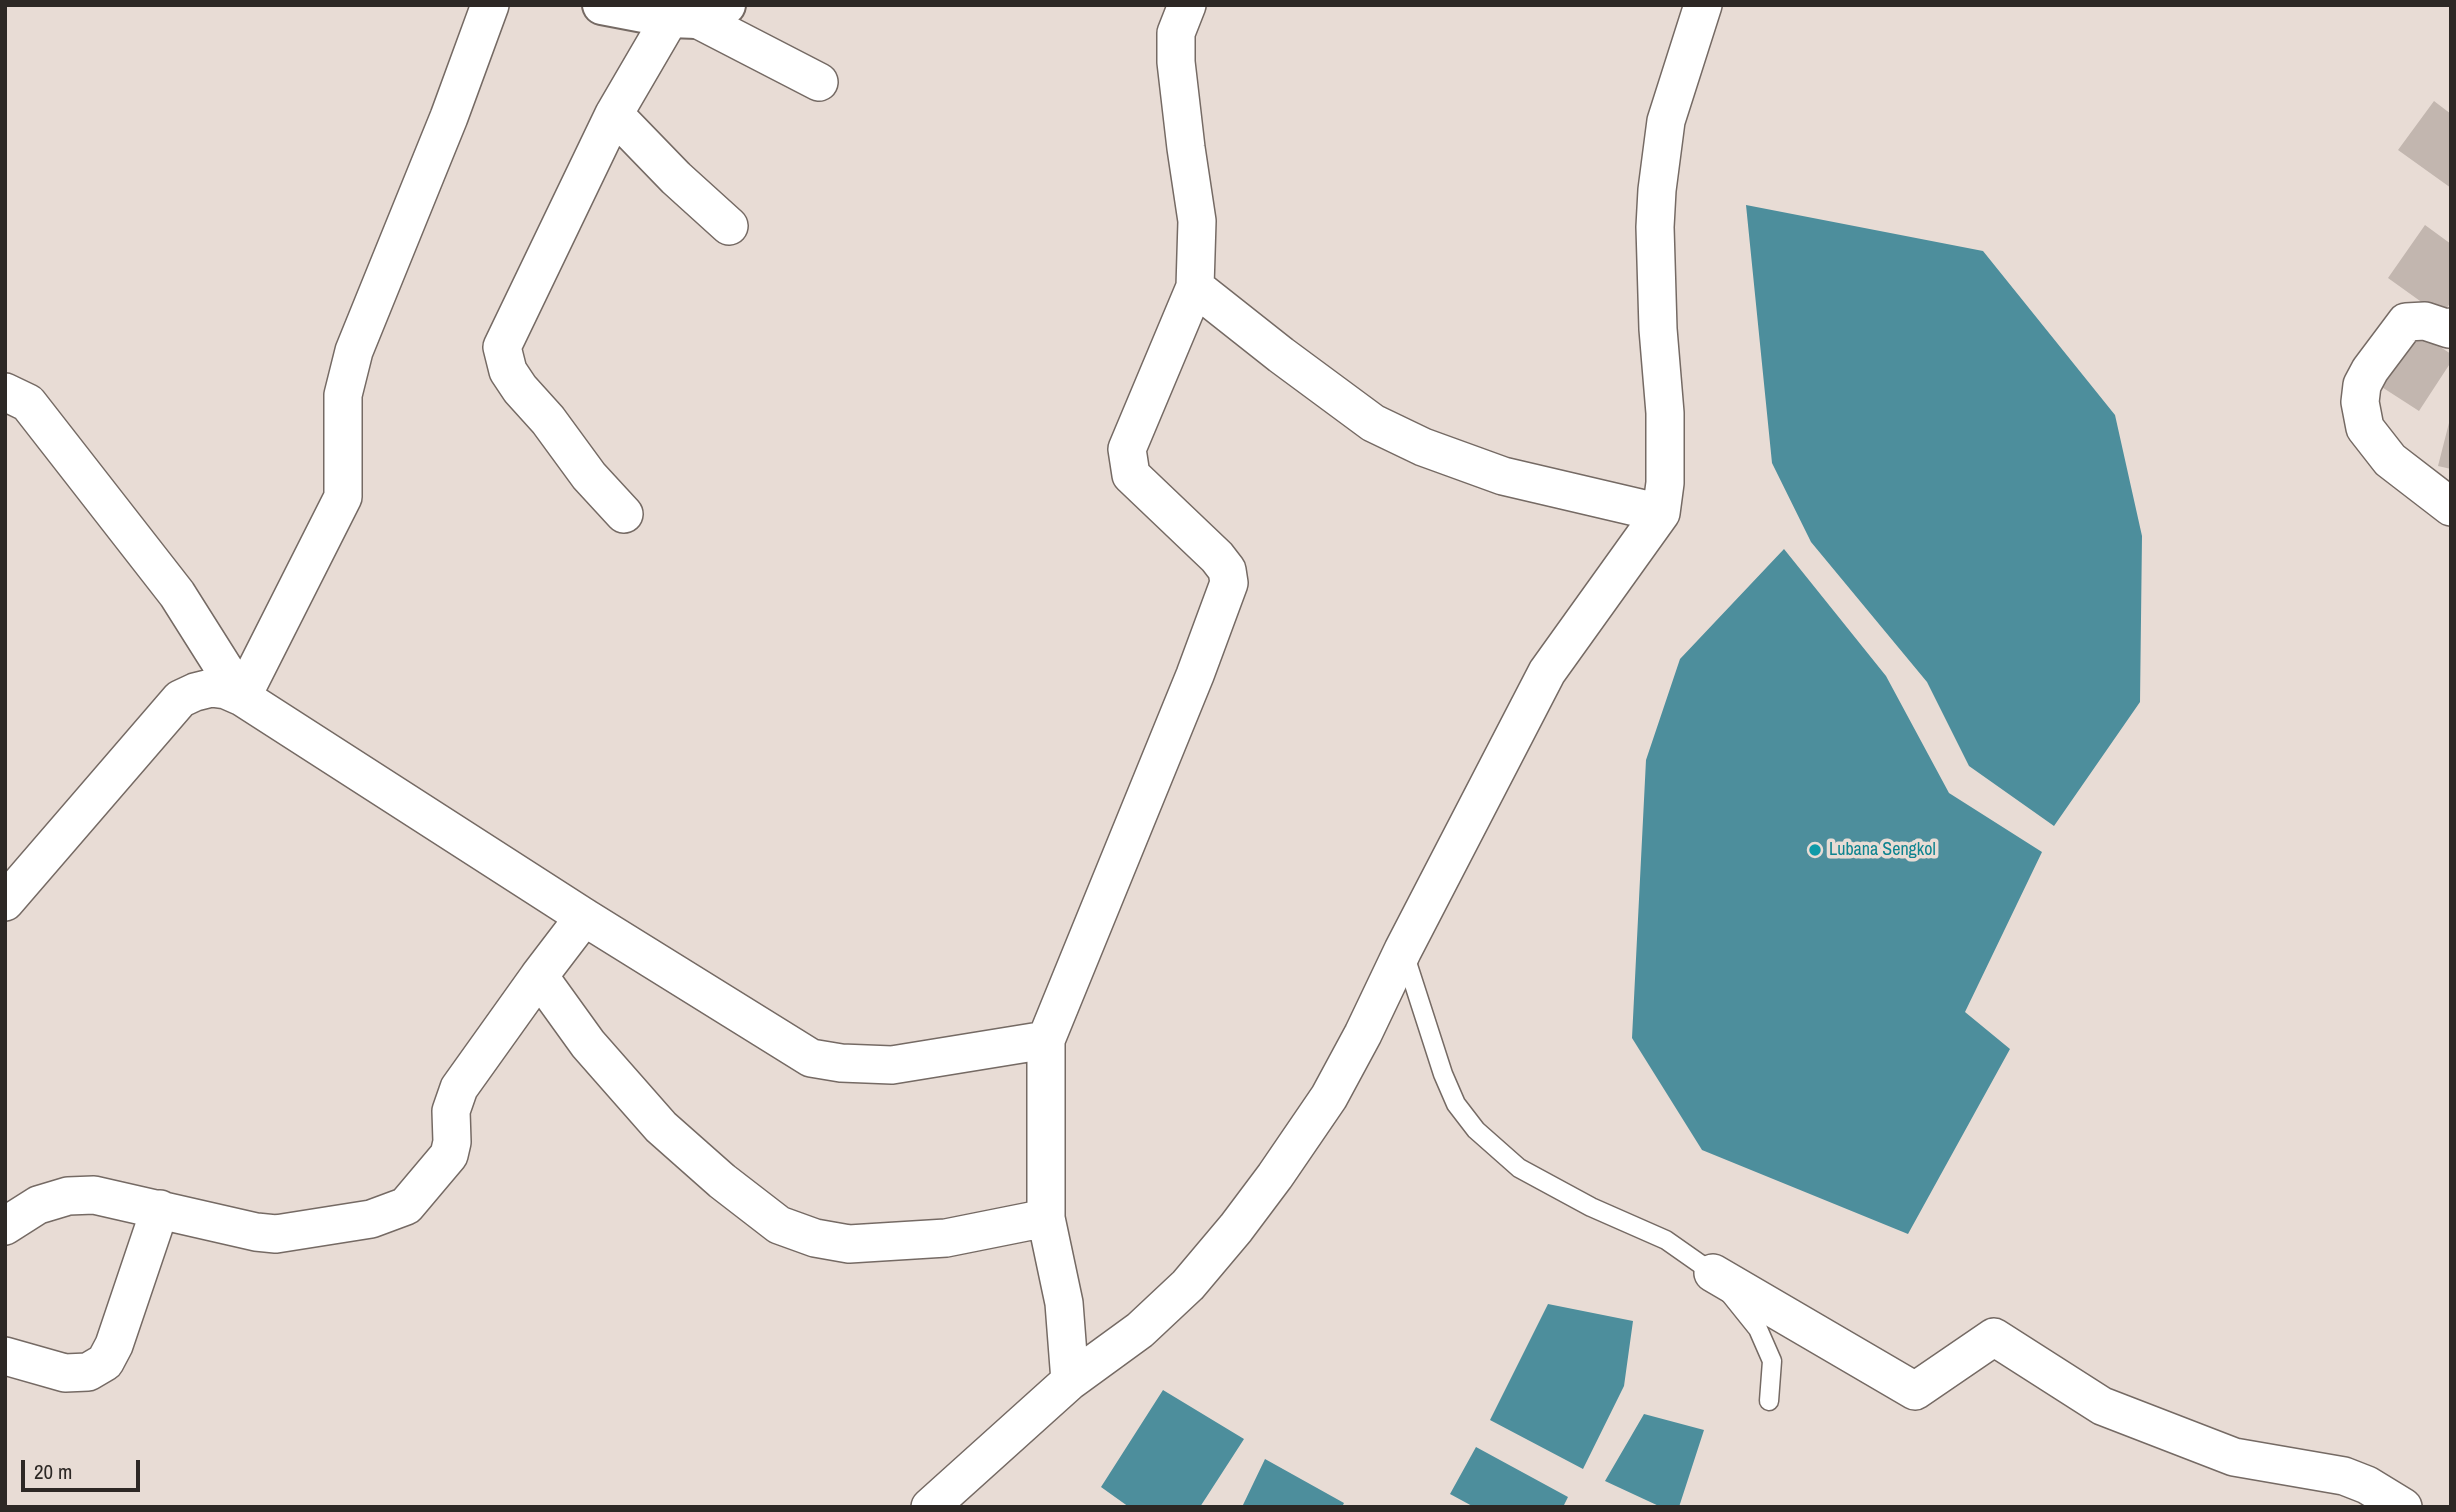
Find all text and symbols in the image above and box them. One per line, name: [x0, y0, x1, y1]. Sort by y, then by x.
place label: Lubana Sengkol: [1829, 839, 1936, 861]
marker: Lubana Sengkol: [1807, 842, 1823, 858]
scale bar: [24, 1446, 144, 1490]
text: 20 m: [34, 1457, 72, 1486]

